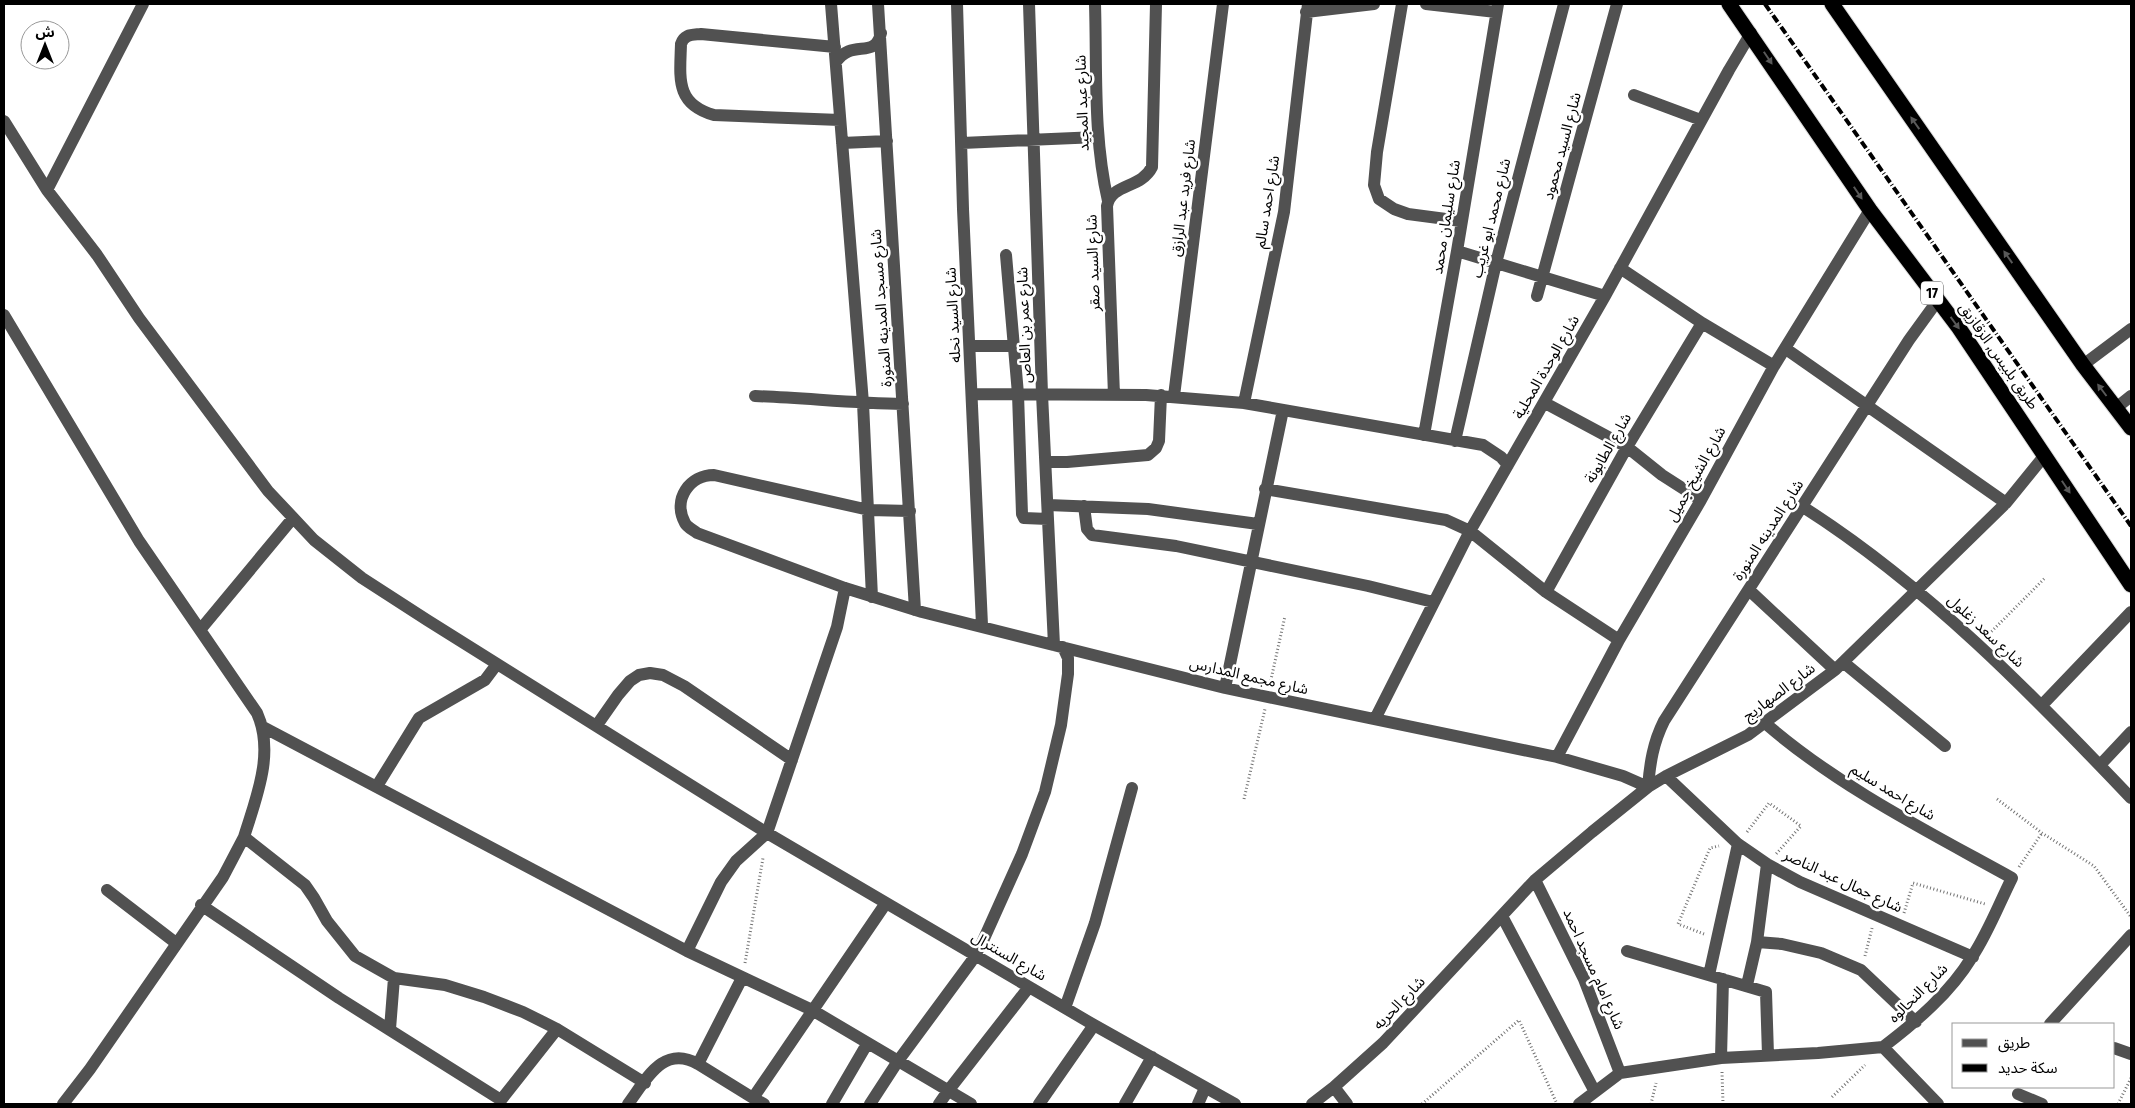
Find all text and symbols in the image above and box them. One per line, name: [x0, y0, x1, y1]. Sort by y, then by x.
north arrow: [20, 20, 70, 70]
text: ش: [35, 24, 55, 41]
one-way arrow: [1763, 51, 1773, 65]
street label: شارع عبد المجيد: [1071, 54, 1096, 151]
street label: شارع السيد محمود: [1539, 90, 1588, 202]
one-way arrow: [1910, 116, 1920, 130]
street label: شارع فريد عبد الرازق: [1167, 138, 1202, 258]
street label: شارع احمد سالم: [1251, 154, 1286, 250]
street label: شارع محمد ابو غريب: [1467, 156, 1518, 280]
street label: شارع سليمان محمد: [1428, 158, 1467, 276]
one-way arrow: [1853, 186, 1863, 199]
street label: شارع السيد صقر: [1082, 214, 1107, 313]
street label: شارع مسجد المدينه المنورة: [866, 228, 898, 388]
one-way arrow: [2003, 250, 2013, 264]
street label: شارع السيد نحله: [942, 266, 967, 363]
street label: شارع عمر بن العاص: [1013, 266, 1038, 383]
road number: 17: [1921, 282, 1943, 304]
street label: طريق بلبيس, الزقازيق: [1955, 299, 2043, 414]
street label: شارع الوحدة المحلية: [1509, 312, 1586, 424]
one-way arrow: [1950, 316, 1960, 330]
one-way arrow: [2096, 383, 2107, 396]
street label: شارع الطابونة: [1581, 410, 1638, 488]
street label: شارع الشيخ جميل: [1662, 423, 1732, 526]
street label: شارع المدينه المنورة: [1729, 476, 1810, 585]
one-way arrow: [2061, 480, 2071, 493]
street label: شارع سعد زغلول: [1942, 591, 2028, 674]
street label: شارع مجمع المدارس: [1187, 654, 1310, 701]
street label: شارع الصهاريج: [1739, 659, 1821, 727]
street label: شارع احمد سليم: [1846, 760, 1939, 827]
street label: شارع جمال عبد الناصر: [1778, 845, 1906, 919]
street label: شارع امام مسجد احمد: [1557, 906, 1629, 1034]
street label: شارع السنترال: [967, 927, 1050, 987]
street label: شارع النحالوه: [1885, 959, 1954, 1028]
street label: شارع الحريه: [1369, 972, 1431, 1035]
legend: [1952, 1023, 2115, 1088]
text: طريق: [1998, 1034, 2030, 1053]
text: سكة حديد: [1998, 1059, 2058, 1077]

